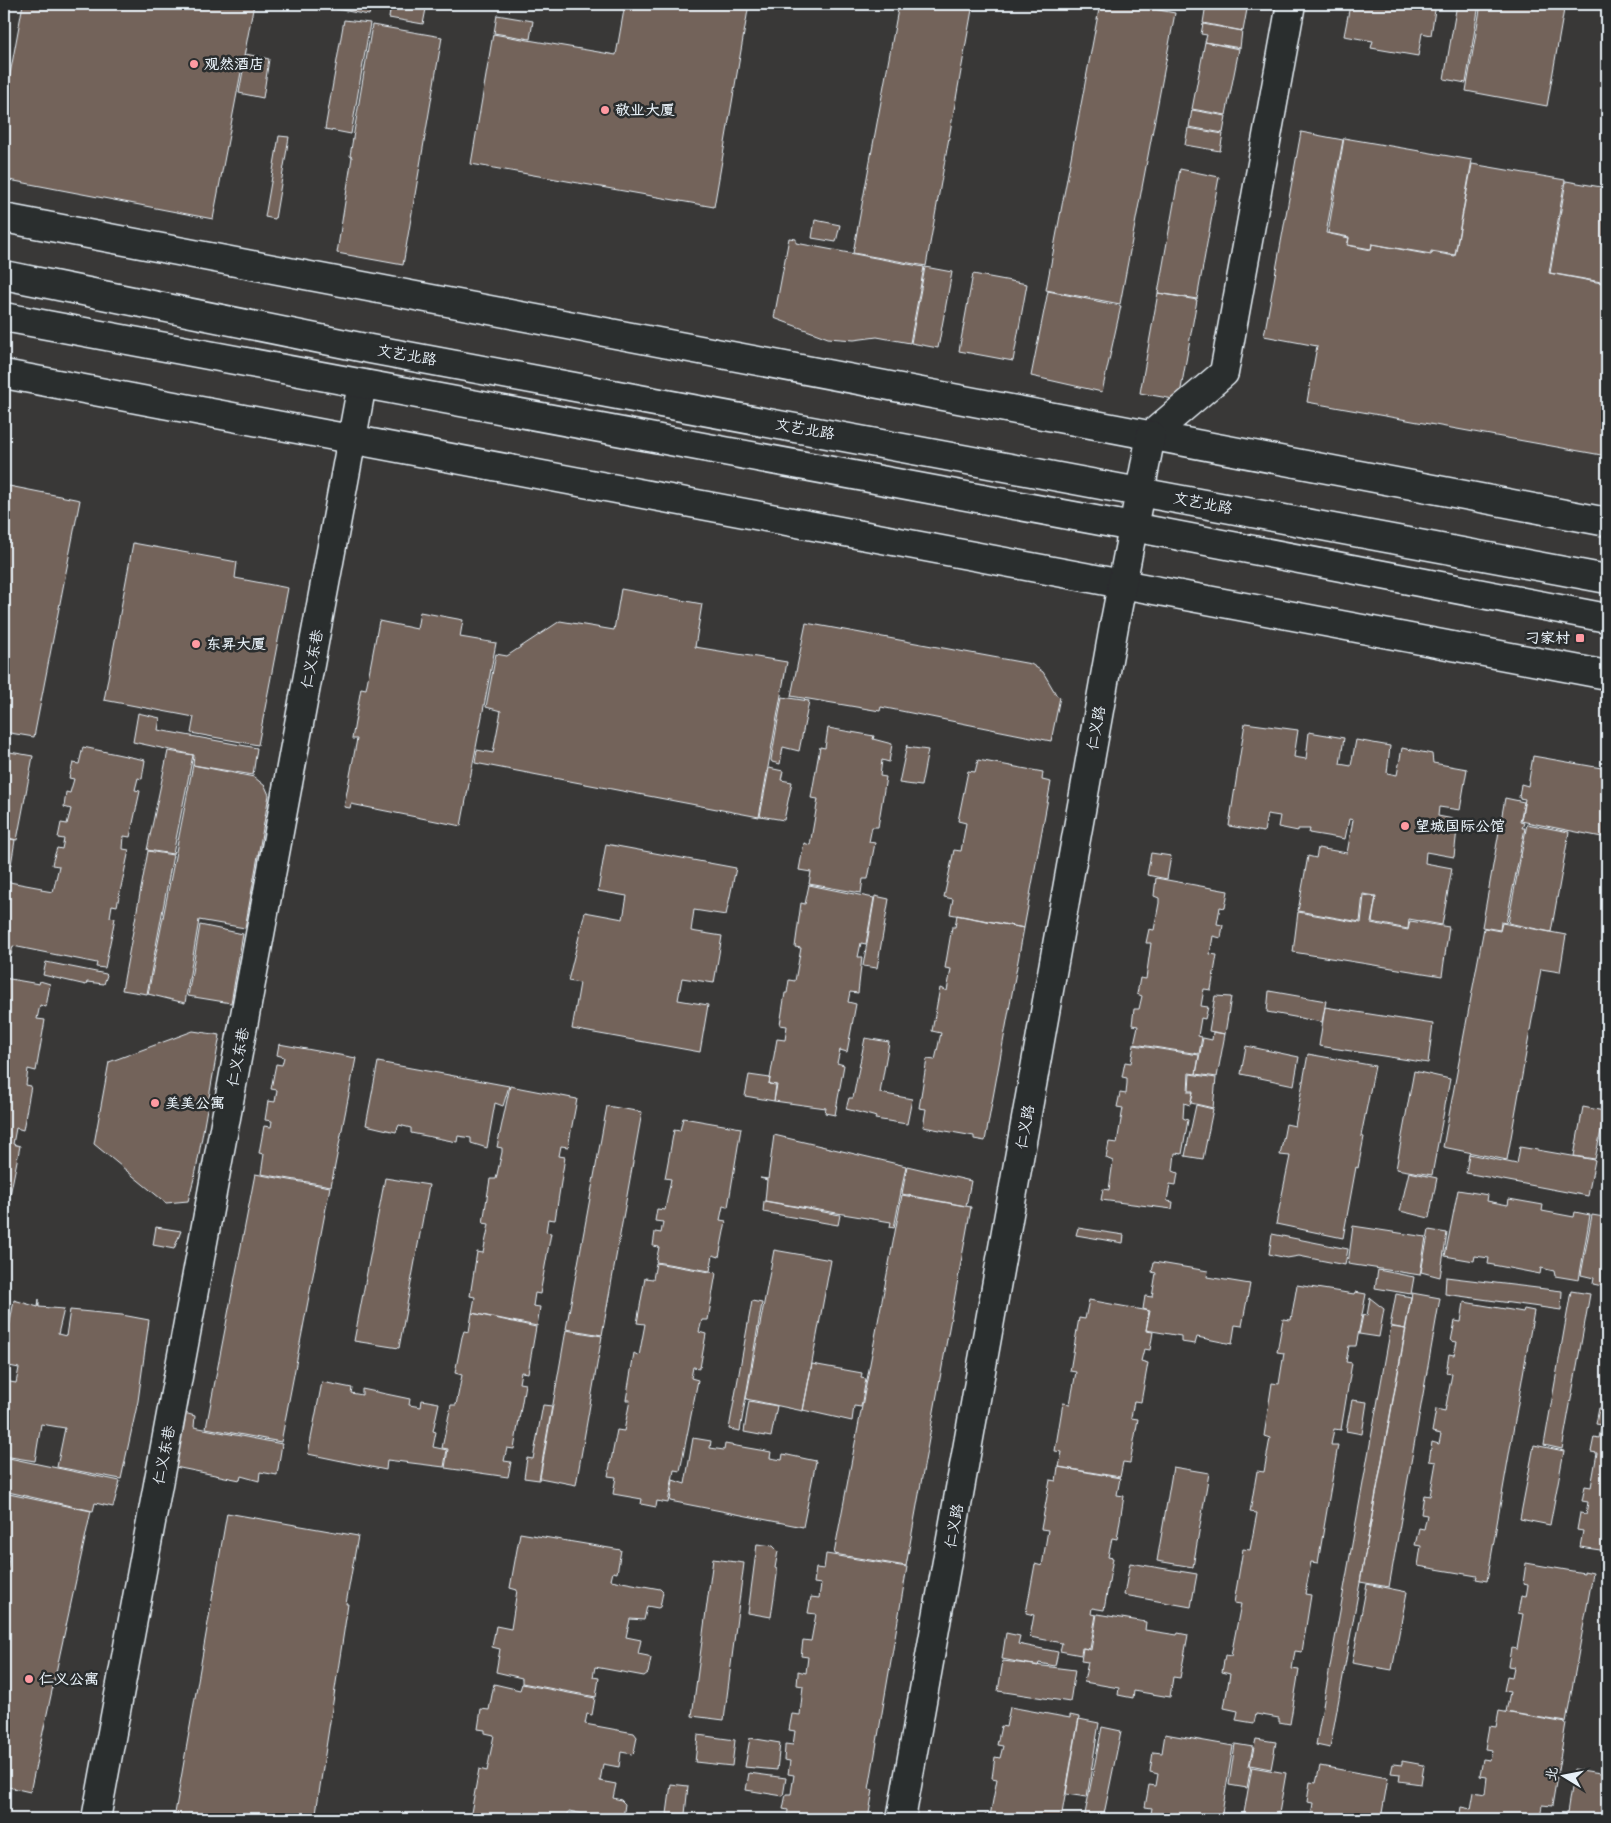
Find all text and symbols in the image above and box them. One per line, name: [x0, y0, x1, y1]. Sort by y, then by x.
place label: 观然酒店: [204, 55, 264, 74]
marker: 观然酒店: [188, 58, 200, 70]
place label: 敬业大厦: [615, 101, 675, 120]
marker: 敬业大厦: [599, 104, 611, 116]
street label: 文艺北路: [376, 341, 438, 370]
street label: 文艺北路: [774, 415, 836, 444]
street label: 文艺北路: [1172, 488, 1234, 519]
street label: 仁义东巷: [297, 628, 328, 690]
place label: 刁家村: [1525, 629, 1570, 648]
marker: 刁家村: [1574, 632, 1586, 644]
place label: 东昇大厦: [206, 635, 266, 654]
marker: 东昇大厦: [190, 638, 202, 650]
street label: 仁义路: [1083, 704, 1110, 752]
place label: 望城国际公馆: [1415, 817, 1505, 836]
marker: 望城国际公馆: [1399, 820, 1411, 832]
street label: 仁义东巷: [223, 1026, 254, 1088]
place label: 美美公寓: [165, 1094, 225, 1113]
marker: 美美公寓: [149, 1097, 161, 1109]
street label: 仁义路: [1012, 1103, 1039, 1151]
street label: 仁义东巷: [149, 1424, 180, 1486]
street label: 仁义路: [941, 1502, 968, 1550]
place label: 仁义公寓: [39, 1670, 99, 1689]
marker: 仁义公寓: [23, 1673, 35, 1685]
north arrow: [1538, 1750, 1588, 1800]
text: 北: [1542, 1765, 1561, 1782]

